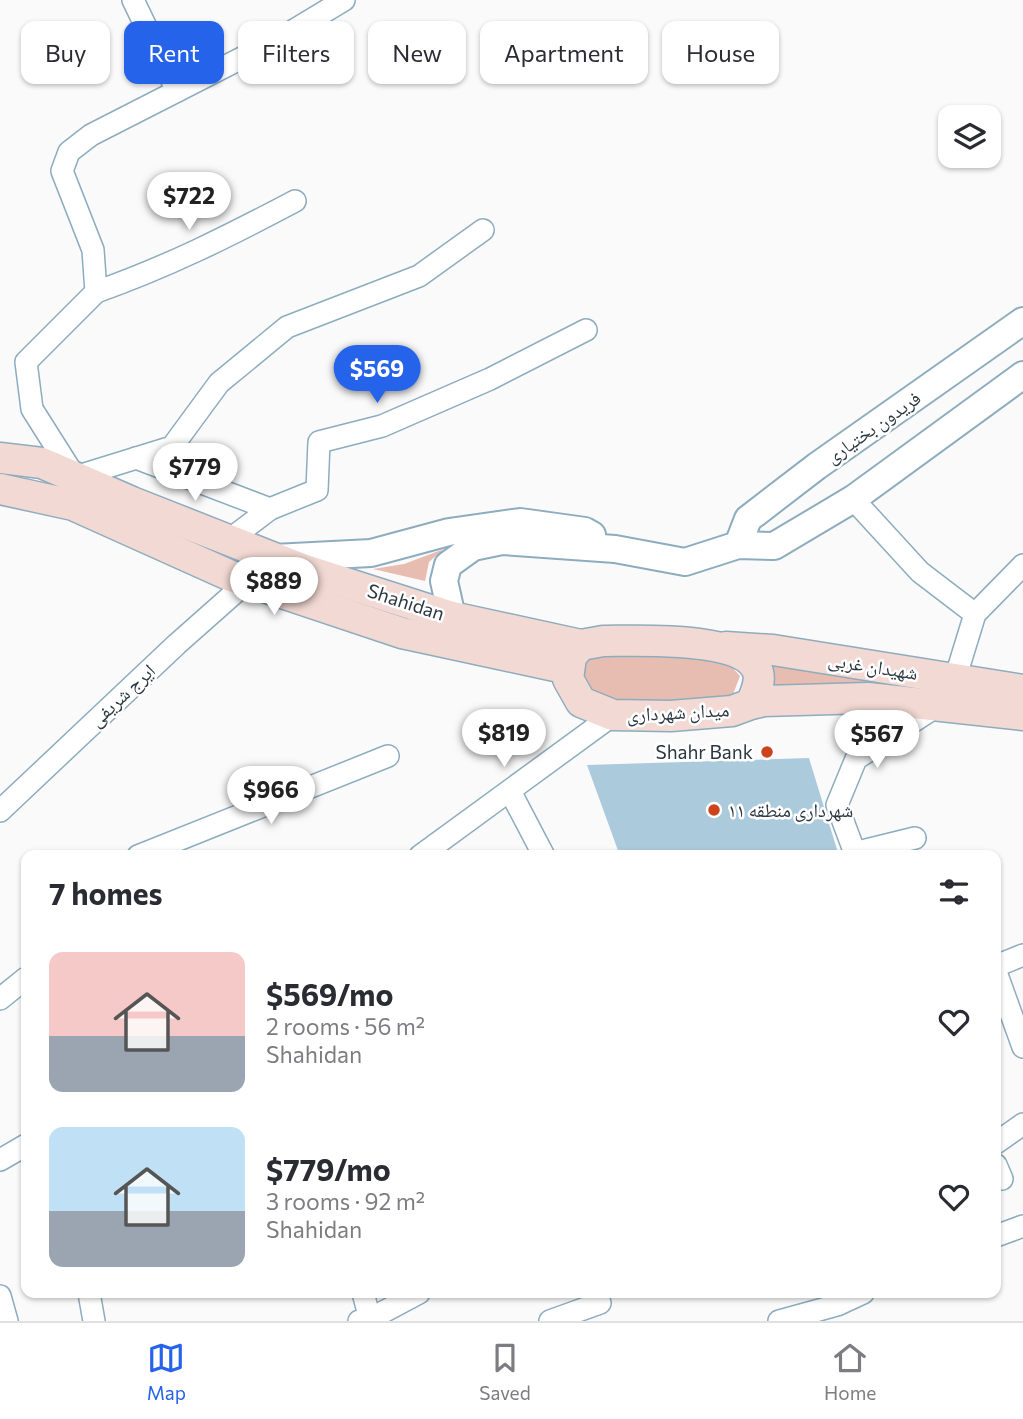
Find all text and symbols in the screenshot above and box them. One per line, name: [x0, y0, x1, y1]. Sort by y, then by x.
chip: Buy: [21, 21, 110, 84]
chip: Rent: [124, 21, 224, 84]
chip: Filters: [238, 21, 354, 84]
chip: New: [368, 21, 466, 84]
chip: Apartment: [480, 21, 648, 84]
chip: House: [662, 21, 779, 84]
map controls: [938, 105, 1001, 168]
button: layers: [938, 105, 1001, 168]
pin: $722: [148, 173, 230, 232]
text: $722: [163, 181, 215, 209]
pin: $569: [336, 346, 418, 405]
text: $569: [350, 354, 404, 382]
street label: فریدون بختیاری: [821, 386, 925, 468]
pin: $779: [154, 444, 236, 503]
text: $779: [169, 452, 221, 480]
pin: $889: [233, 558, 315, 617]
text: $889: [246, 566, 302, 594]
street label: Shahidan: [365, 578, 448, 625]
street label: شهیدان غربی: [826, 647, 920, 685]
street label: ایرج شریفی: [84, 658, 160, 732]
street label: میدان شهرداری: [626, 697, 730, 727]
pin: $819: [463, 710, 545, 769]
pin: $567: [836, 710, 918, 770]
text: $819: [478, 718, 530, 746]
text: $567: [850, 719, 904, 747]
place label: Shahr Bank: [656, 740, 753, 763]
marker: Shahr Bank: [759, 744, 775, 760]
pin: $966: [230, 766, 312, 826]
text: $966: [243, 775, 299, 803]
place label: شهرداری منطقه ۱۱: [728, 798, 853, 822]
marker: شهرداری منطقه ۱۱: [706, 802, 722, 818]
icon: filters: [935, 873, 973, 911]
text: 7 homes: [49, 874, 162, 911]
text: $569/mo: [266, 975, 393, 1012]
icon: home: [105, 980, 189, 1064]
icon: heart: [935, 1003, 973, 1041]
text: 2 rooms · 56 m²: [266, 1012, 425, 1040]
text: Shahidan: [266, 1040, 362, 1068]
text: $779/mo: [266, 1150, 391, 1187]
icon: home: [105, 1155, 189, 1239]
icon: heart: [935, 1178, 973, 1216]
text: 3 rooms · 92 m²: [266, 1187, 425, 1215]
text: Shahidan: [266, 1215, 362, 1243]
tab: Map: [147, 1339, 186, 1404]
tab: Saved: [479, 1339, 531, 1404]
tab: Home: [824, 1339, 876, 1404]

